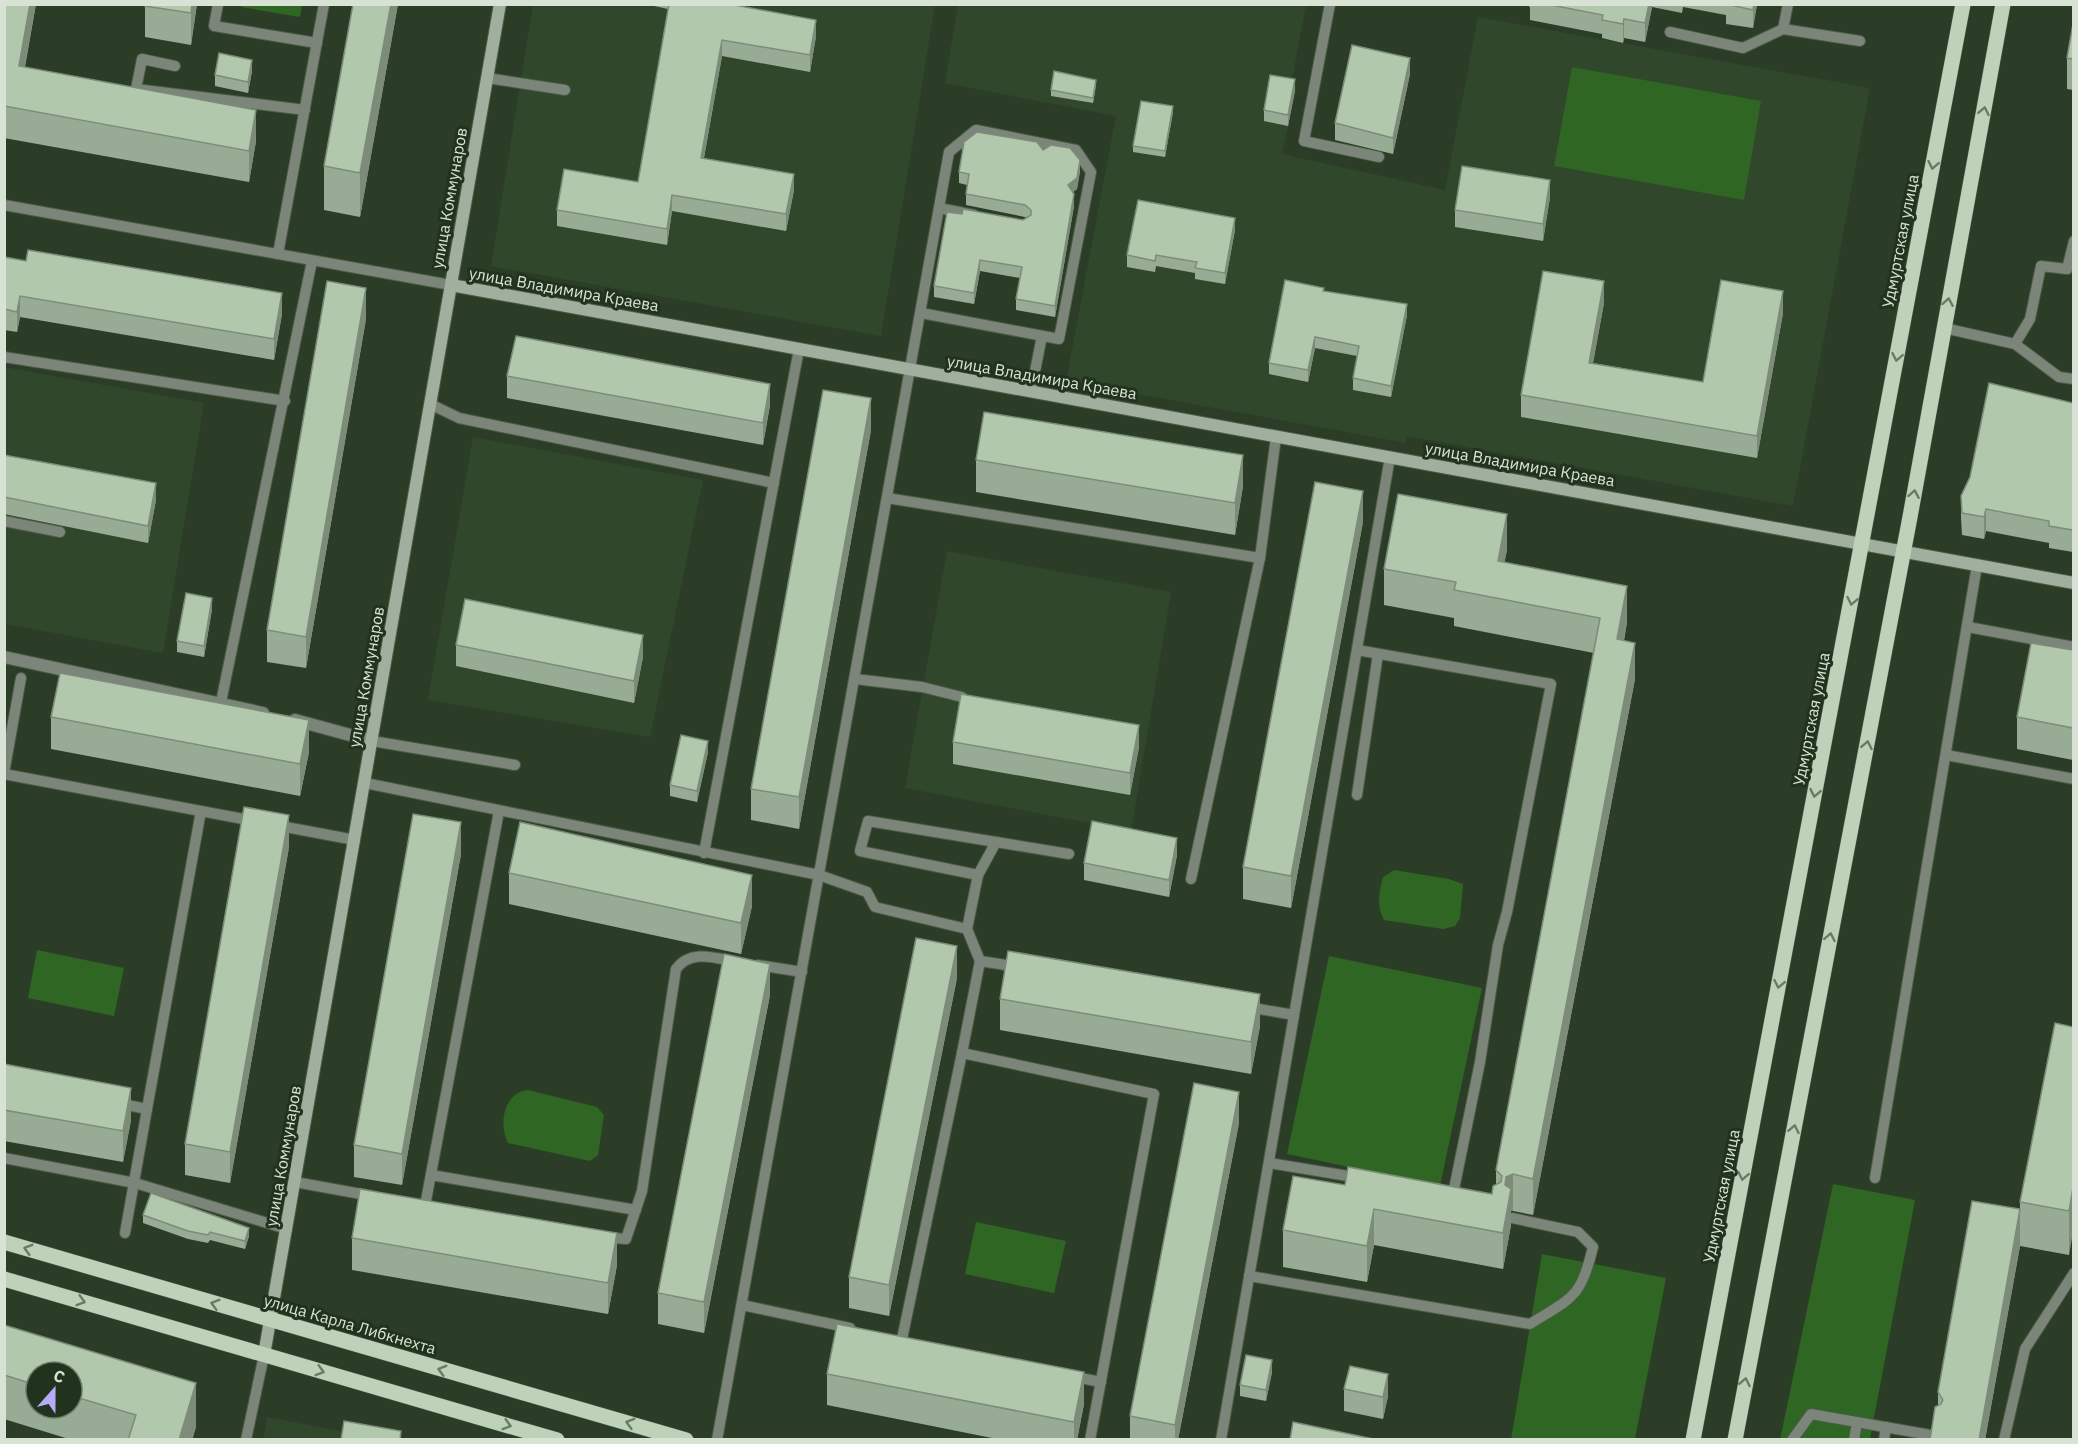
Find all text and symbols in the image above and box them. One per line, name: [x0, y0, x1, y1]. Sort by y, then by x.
one-way arrow: [1977, 106, 1990, 116]
street label: улица Коммунаров: [427, 126, 471, 270]
one-way arrow: [1927, 160, 1940, 170]
street label: Удмуртская улица: [1877, 172, 1923, 309]
street label: улица Владимира Краева: [468, 262, 661, 316]
one-way arrow: [1941, 298, 1954, 308]
street label: улица Владимира Краева: [946, 350, 1139, 404]
one-way arrow: [1891, 352, 1904, 362]
street label: улица Владимира Краева: [1424, 437, 1617, 491]
one-way arrow: [1907, 490, 1920, 500]
one-way arrow: [1846, 596, 1859, 606]
street label: улица Коммунаров: [344, 605, 388, 749]
street label: Удмуртская улица: [1788, 650, 1834, 787]
one-way arrow: [1860, 741, 1873, 751]
one-way arrow: [1810, 788, 1822, 797]
one-way arrow: [1823, 932, 1836, 942]
one-way arrow: [1773, 979, 1786, 989]
street label: улица Коммунаров: [261, 1084, 305, 1228]
one-way arrow: [1787, 1124, 1800, 1134]
street label: Удмуртская улица: [1698, 1127, 1744, 1264]
one-way arrow: [1737, 1171, 1750, 1181]
one-way arrow: [23, 1244, 34, 1256]
street label: улица Карла Либкнехта: [262, 1290, 439, 1358]
one-way arrow: [75, 1294, 86, 1306]
one-way arrow: [210, 1299, 221, 1311]
north arrow: [24, 1360, 84, 1420]
one-way arrow: [314, 1364, 325, 1376]
one-way arrow: [437, 1364, 447, 1377]
text: С: [51, 1365, 68, 1387]
one-way arrow: [1739, 1377, 1751, 1387]
one-way arrow: [501, 1418, 512, 1430]
one-way arrow: [625, 1418, 635, 1430]

